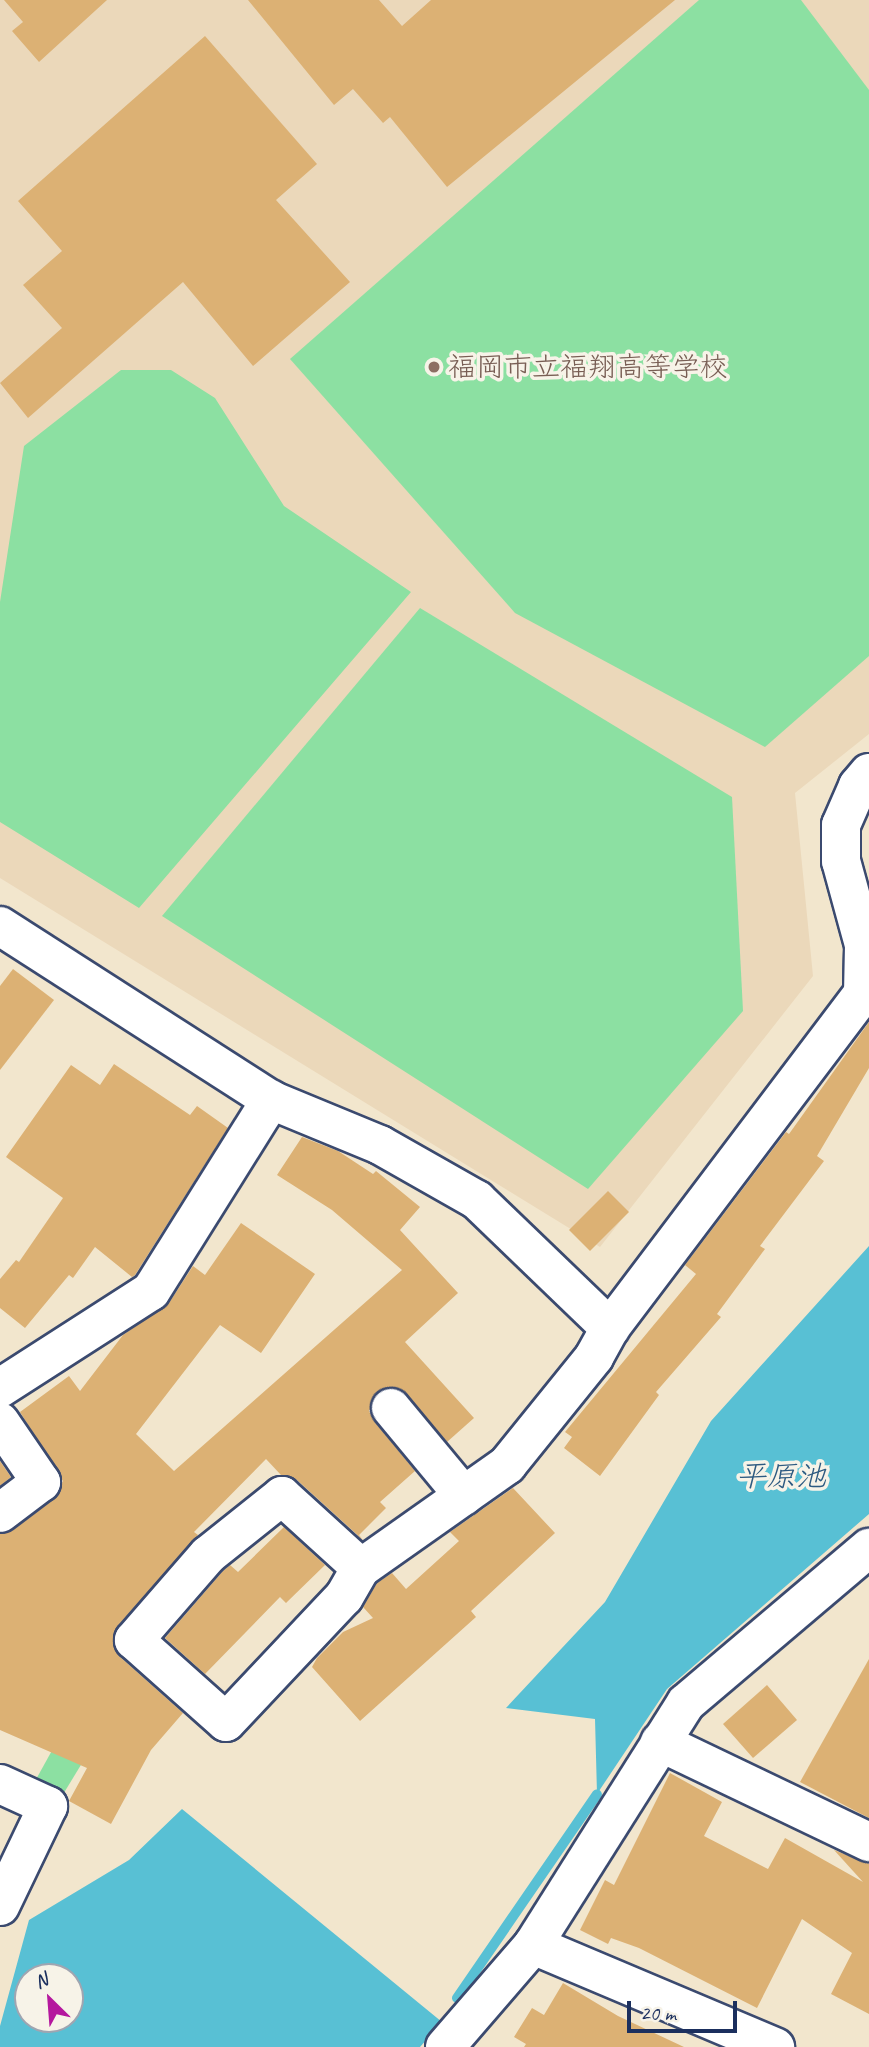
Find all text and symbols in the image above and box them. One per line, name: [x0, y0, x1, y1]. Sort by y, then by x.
place label: 福岡市立福翔高等学校: [448, 350, 728, 384]
marker: 福岡市立福翔高等学校: [426, 359, 442, 375]
water label: 平原池: [736, 1458, 826, 1494]
north arrow: [14, 1963, 84, 2033]
text: N: [31, 1967, 51, 1994]
scale bar: [631, 1988, 741, 2032]
text: 20 m: [640, 2000, 676, 2026]

